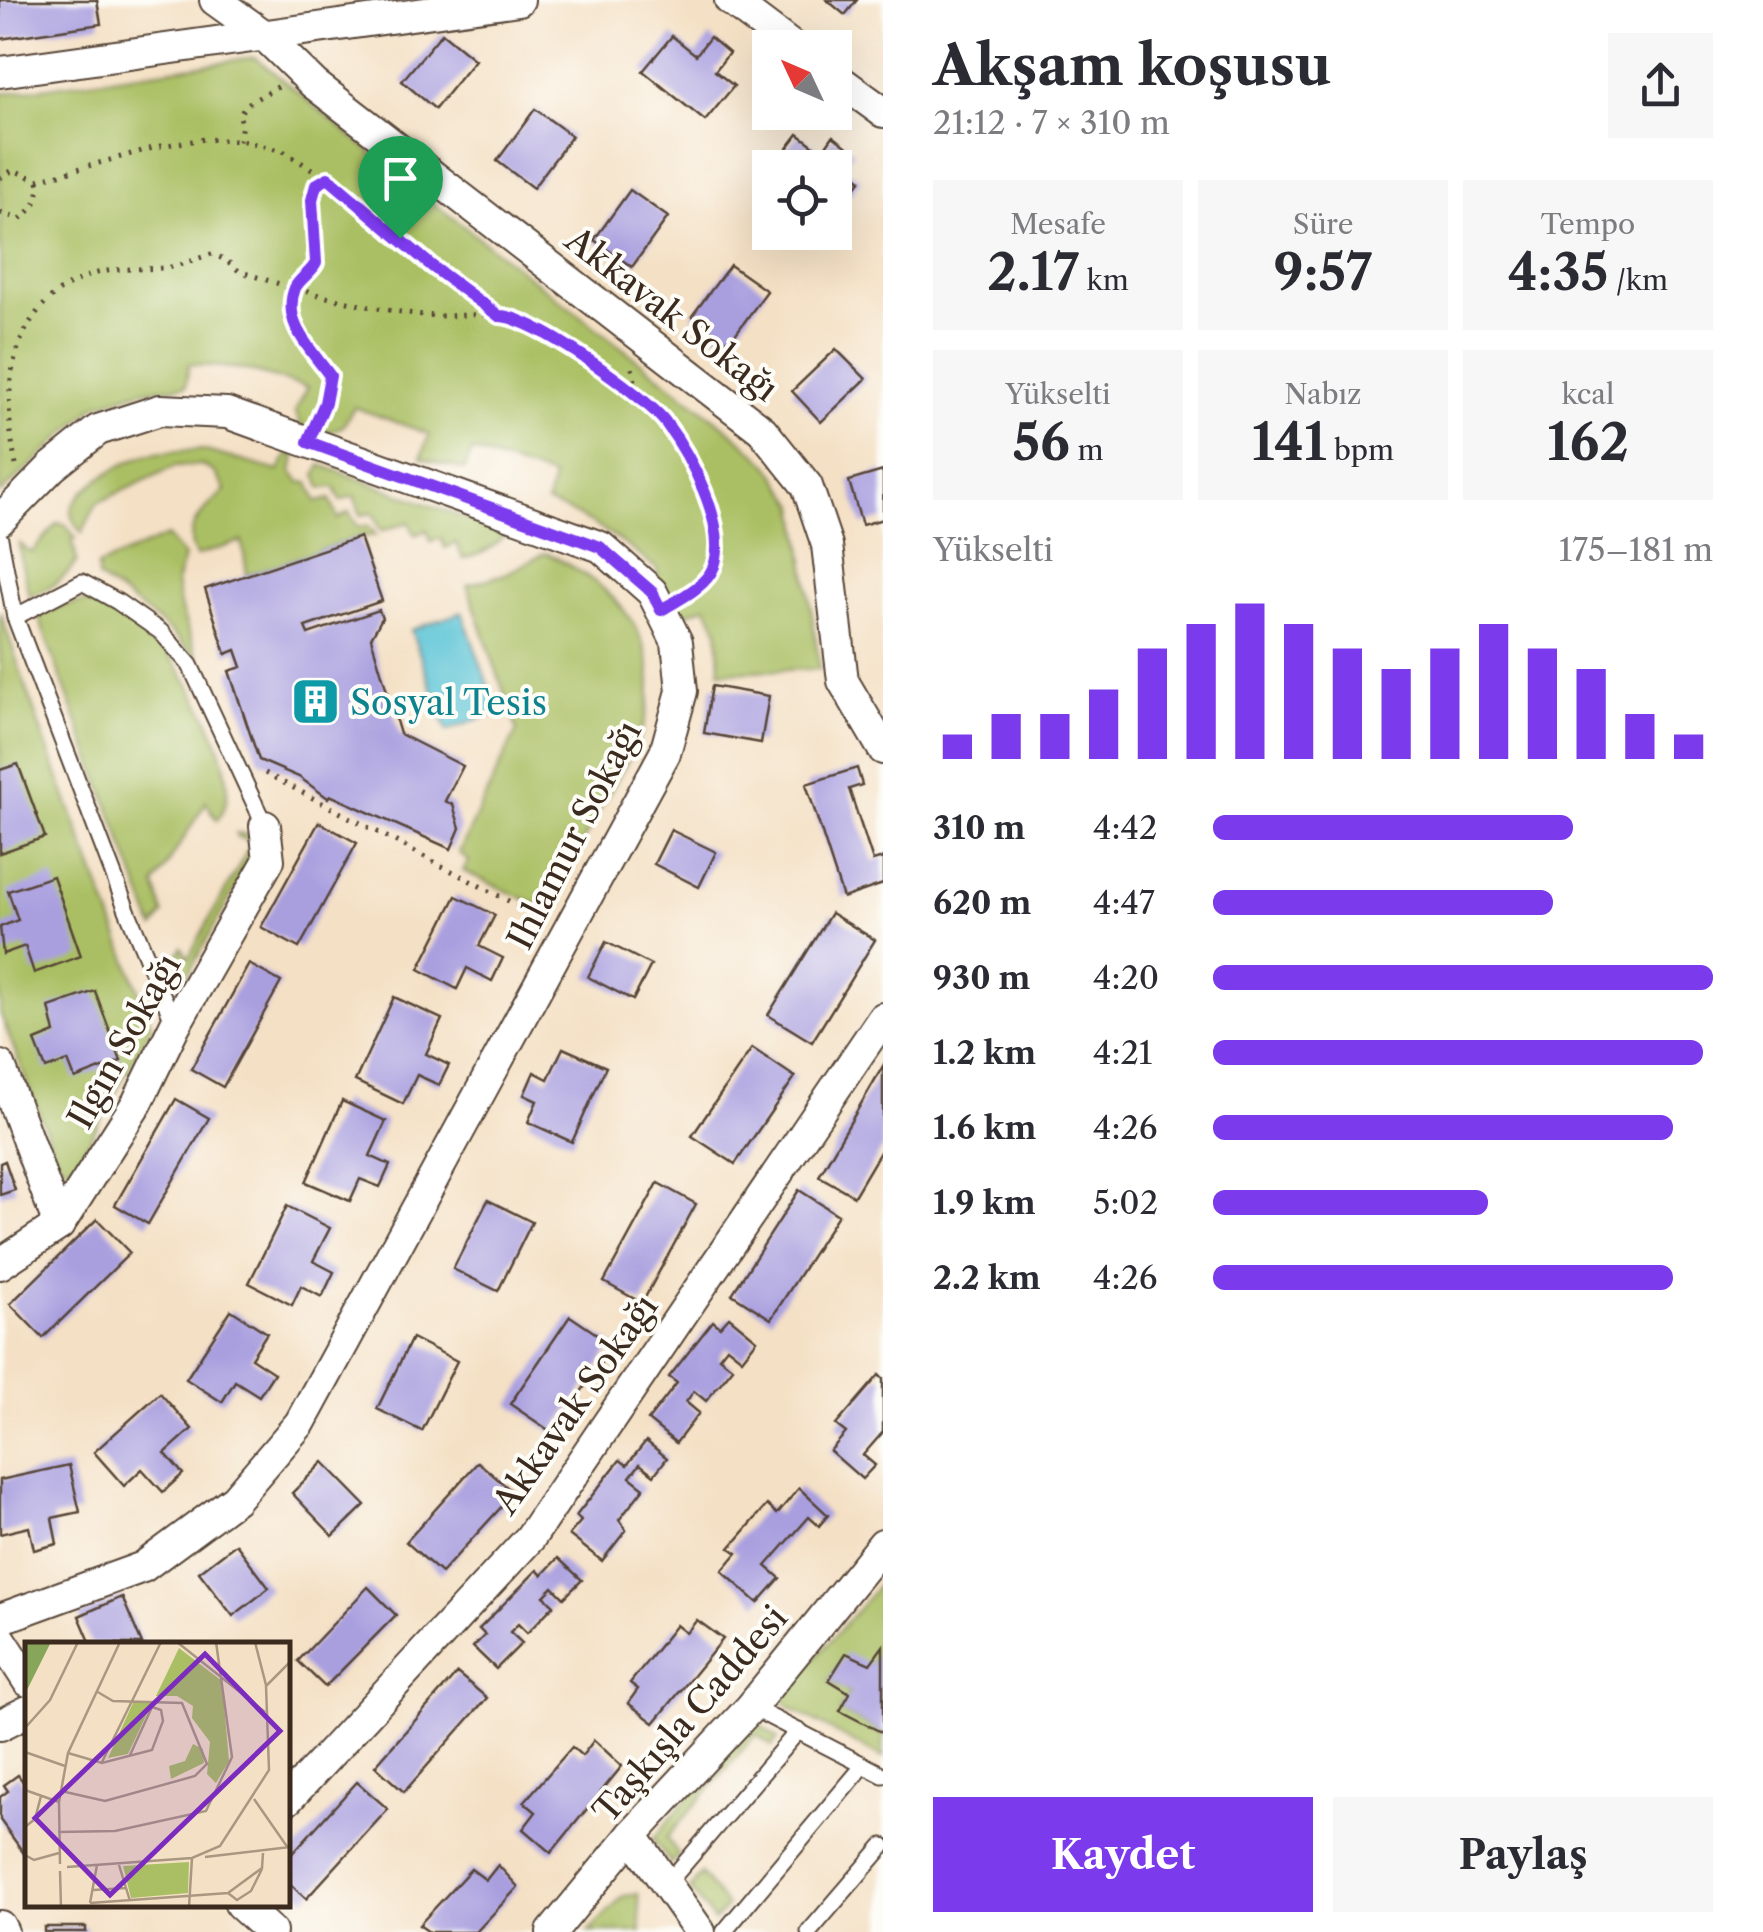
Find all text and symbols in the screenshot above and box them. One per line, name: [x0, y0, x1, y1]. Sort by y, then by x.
north arrow: [752, 30, 852, 130]
map controls: [752, 30, 852, 250]
text: Akşam koşusu: [933, 32, 1331, 99]
button: share: [1608, 33, 1713, 138]
text: 21:12 · 7 × 310 m: [933, 103, 1170, 142]
pin: [358, 136, 443, 239]
button: locate: [752, 150, 852, 250]
icon: arrive: [373, 151, 428, 206]
text: Mesafe: [1010, 207, 1106, 241]
text: Süre: [1293, 207, 1353, 241]
text: Tempo: [1541, 207, 1635, 241]
street label: Akkavak Sokağı: [556, 217, 787, 410]
text: 2.17: [987, 241, 1079, 303]
text: 9:57: [1274, 241, 1372, 303]
text: 4:35: [1508, 241, 1608, 303]
text: km: [1079, 263, 1129, 297]
text: /km: [1608, 263, 1668, 297]
text: Yükselti: [1005, 377, 1111, 411]
text: Nabız: [1284, 377, 1362, 411]
text: kcal: [1562, 377, 1614, 411]
text: 56: [1012, 411, 1070, 473]
text: 141: [1252, 411, 1326, 473]
text: 162: [1547, 411, 1629, 473]
text: m: [1070, 433, 1104, 467]
text: bpm: [1326, 433, 1394, 467]
text: Yükselti: [933, 530, 1053, 569]
text: 175–181 m: [1559, 530, 1713, 569]
building icon: Sosyal Tesis: [289, 676, 341, 728]
place label: Sosyal Tesis: [350, 681, 547, 724]
street label: Ihlamur Sokağı: [498, 714, 650, 956]
text: 310 m: [933, 808, 1026, 847]
text: 4:42: [1093, 808, 1157, 847]
text: 620 m: [933, 883, 1031, 922]
text: 4:47: [1093, 883, 1155, 922]
street label: Ilgın Sokağı: [58, 946, 190, 1136]
text: 930 m: [933, 958, 1030, 997]
text: 4:20: [1093, 958, 1159, 997]
text: 1.2 km: [933, 1033, 1036, 1072]
text: 4:21: [1093, 1033, 1152, 1072]
text: 1.6 km: [933, 1108, 1036, 1147]
text: 4:26: [1093, 1108, 1158, 1147]
text: 1.9 km: [933, 1183, 1036, 1222]
text: 5:02: [1093, 1183, 1158, 1222]
text: 2.2 km: [933, 1258, 1041, 1297]
text: 4:26: [1093, 1258, 1158, 1297]
street label: Akkavak Sokağı: [483, 1286, 667, 1523]
street label: Taşkışla Caddesi: [584, 1596, 796, 1832]
inset map: [25, 1642, 290, 1907]
button: Kaydet: [933, 1797, 1313, 1912]
button: Paylaş: [1333, 1797, 1713, 1912]

